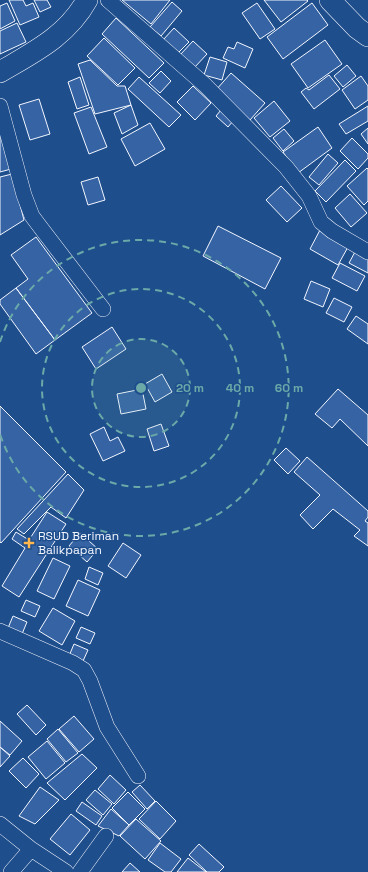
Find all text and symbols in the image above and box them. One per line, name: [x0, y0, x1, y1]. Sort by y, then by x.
text: 20 m: [176, 380, 204, 396]
text: 40 m: [226, 380, 254, 396]
text: 60 m: [275, 380, 303, 396]
centre of rings: [134, 381, 148, 395]
place label: RSUD Beriman Balikpapan: [38, 528, 119, 558]
marker: RSUD Beriman Balikpapan: [23, 537, 35, 549]

